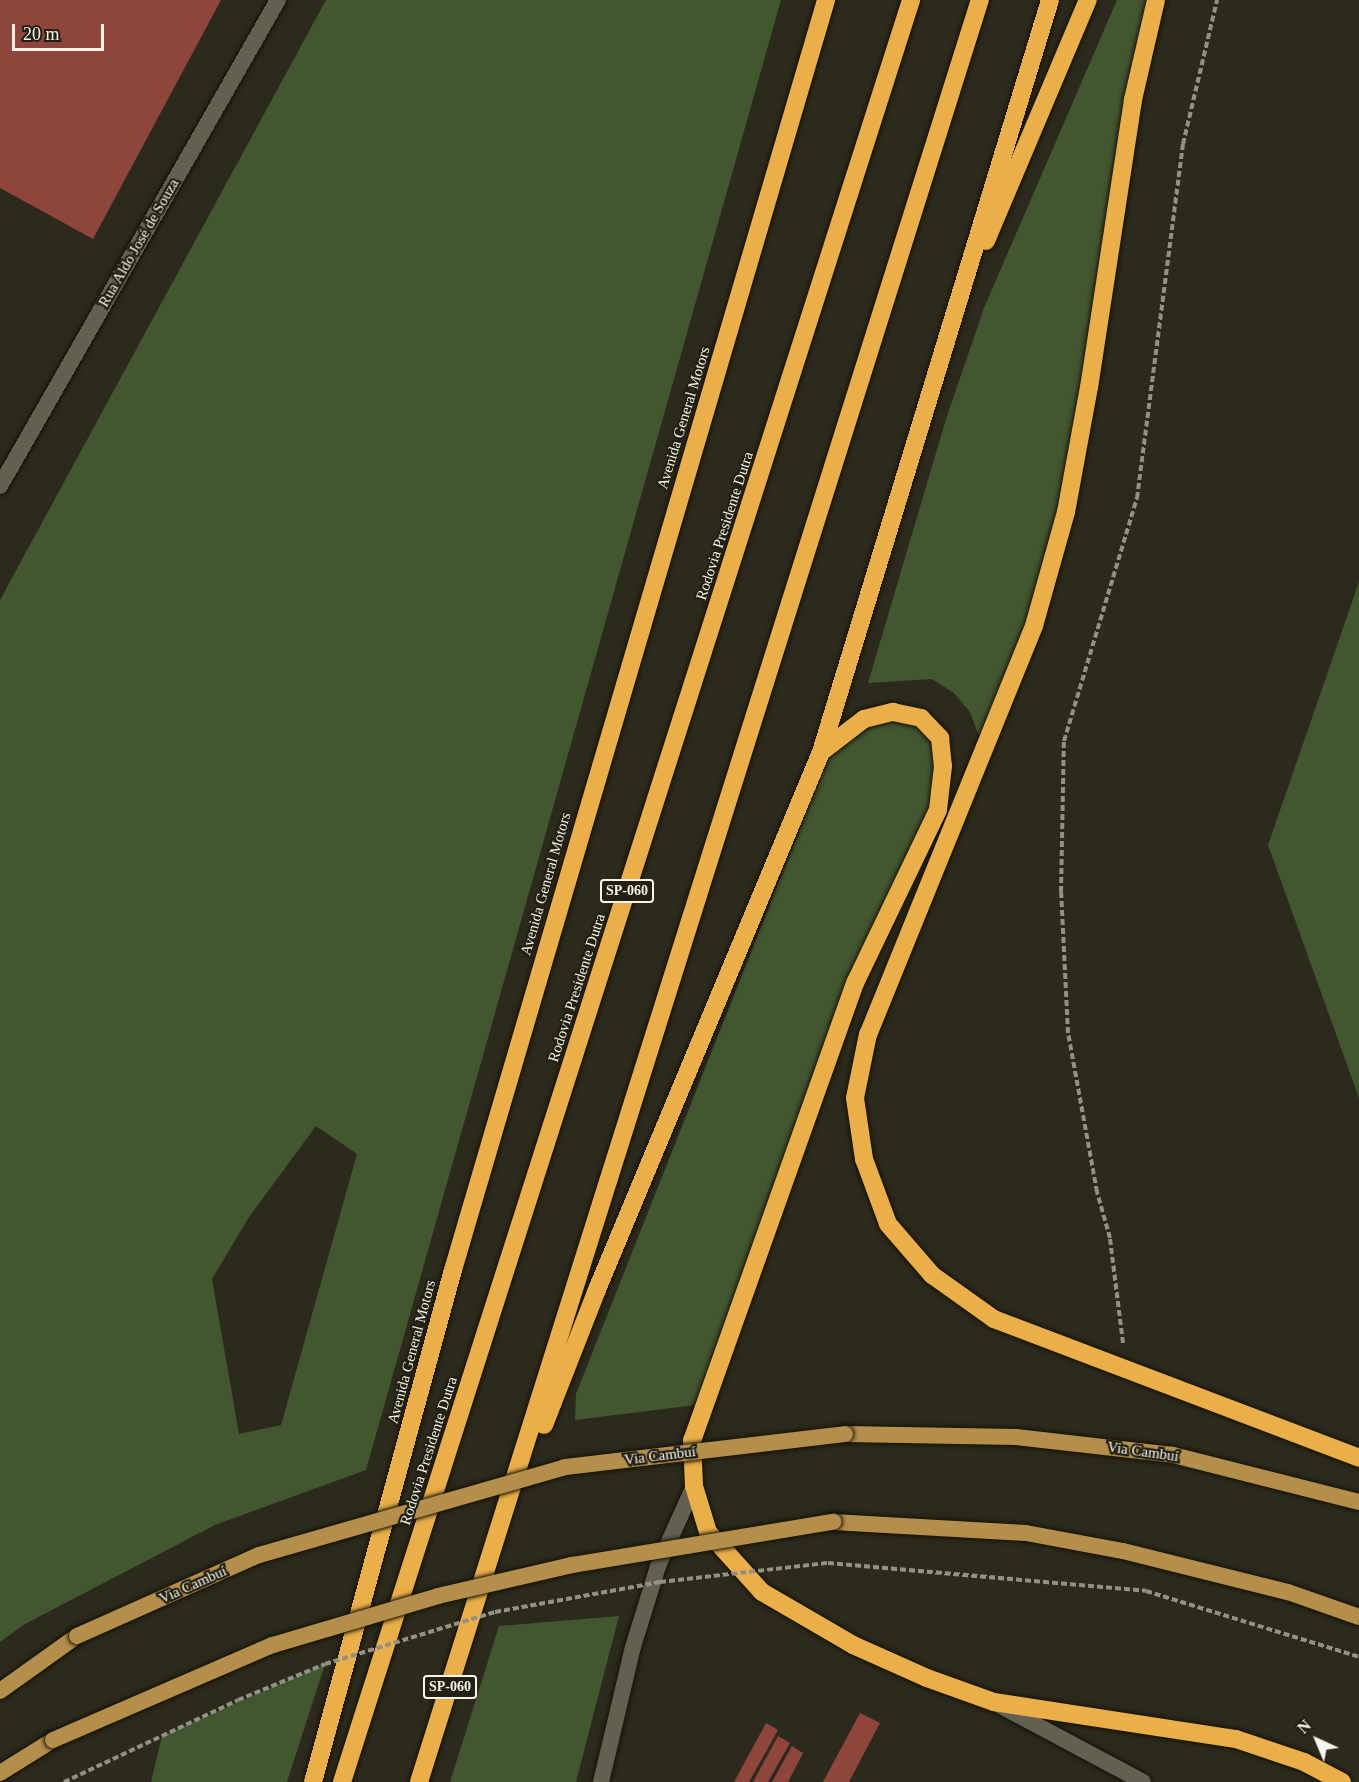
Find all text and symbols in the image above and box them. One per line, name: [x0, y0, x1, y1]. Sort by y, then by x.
scale bar: [15, 12, 106, 50]
text: 20 m: [23, 24, 60, 44]
street label: Rua Aldo José de Souza: [95, 175, 183, 311]
street label: Avenida General Motors: [654, 345, 714, 491]
street label: Rodovia Presidente Dutra: [692, 450, 758, 602]
street label: Avenida General Motors: [517, 810, 575, 958]
road number: SP-060: [600, 880, 654, 902]
street label: Rodovia Presidente Dutra: [544, 912, 610, 1064]
street label: Avenida General Motors: [384, 1278, 440, 1426]
street label: Rodovia Presidente Dutra: [396, 1375, 462, 1527]
street label: Via Cambuí: [1106, 1438, 1180, 1466]
street label: Via Cambuí: [623, 1443, 697, 1469]
street label: Via Cambuí: [156, 1562, 230, 1608]
road number: SP-060: [423, 1676, 477, 1698]
north arrow: [1287, 1710, 1347, 1770]
text: N: [1294, 1717, 1314, 1737]

